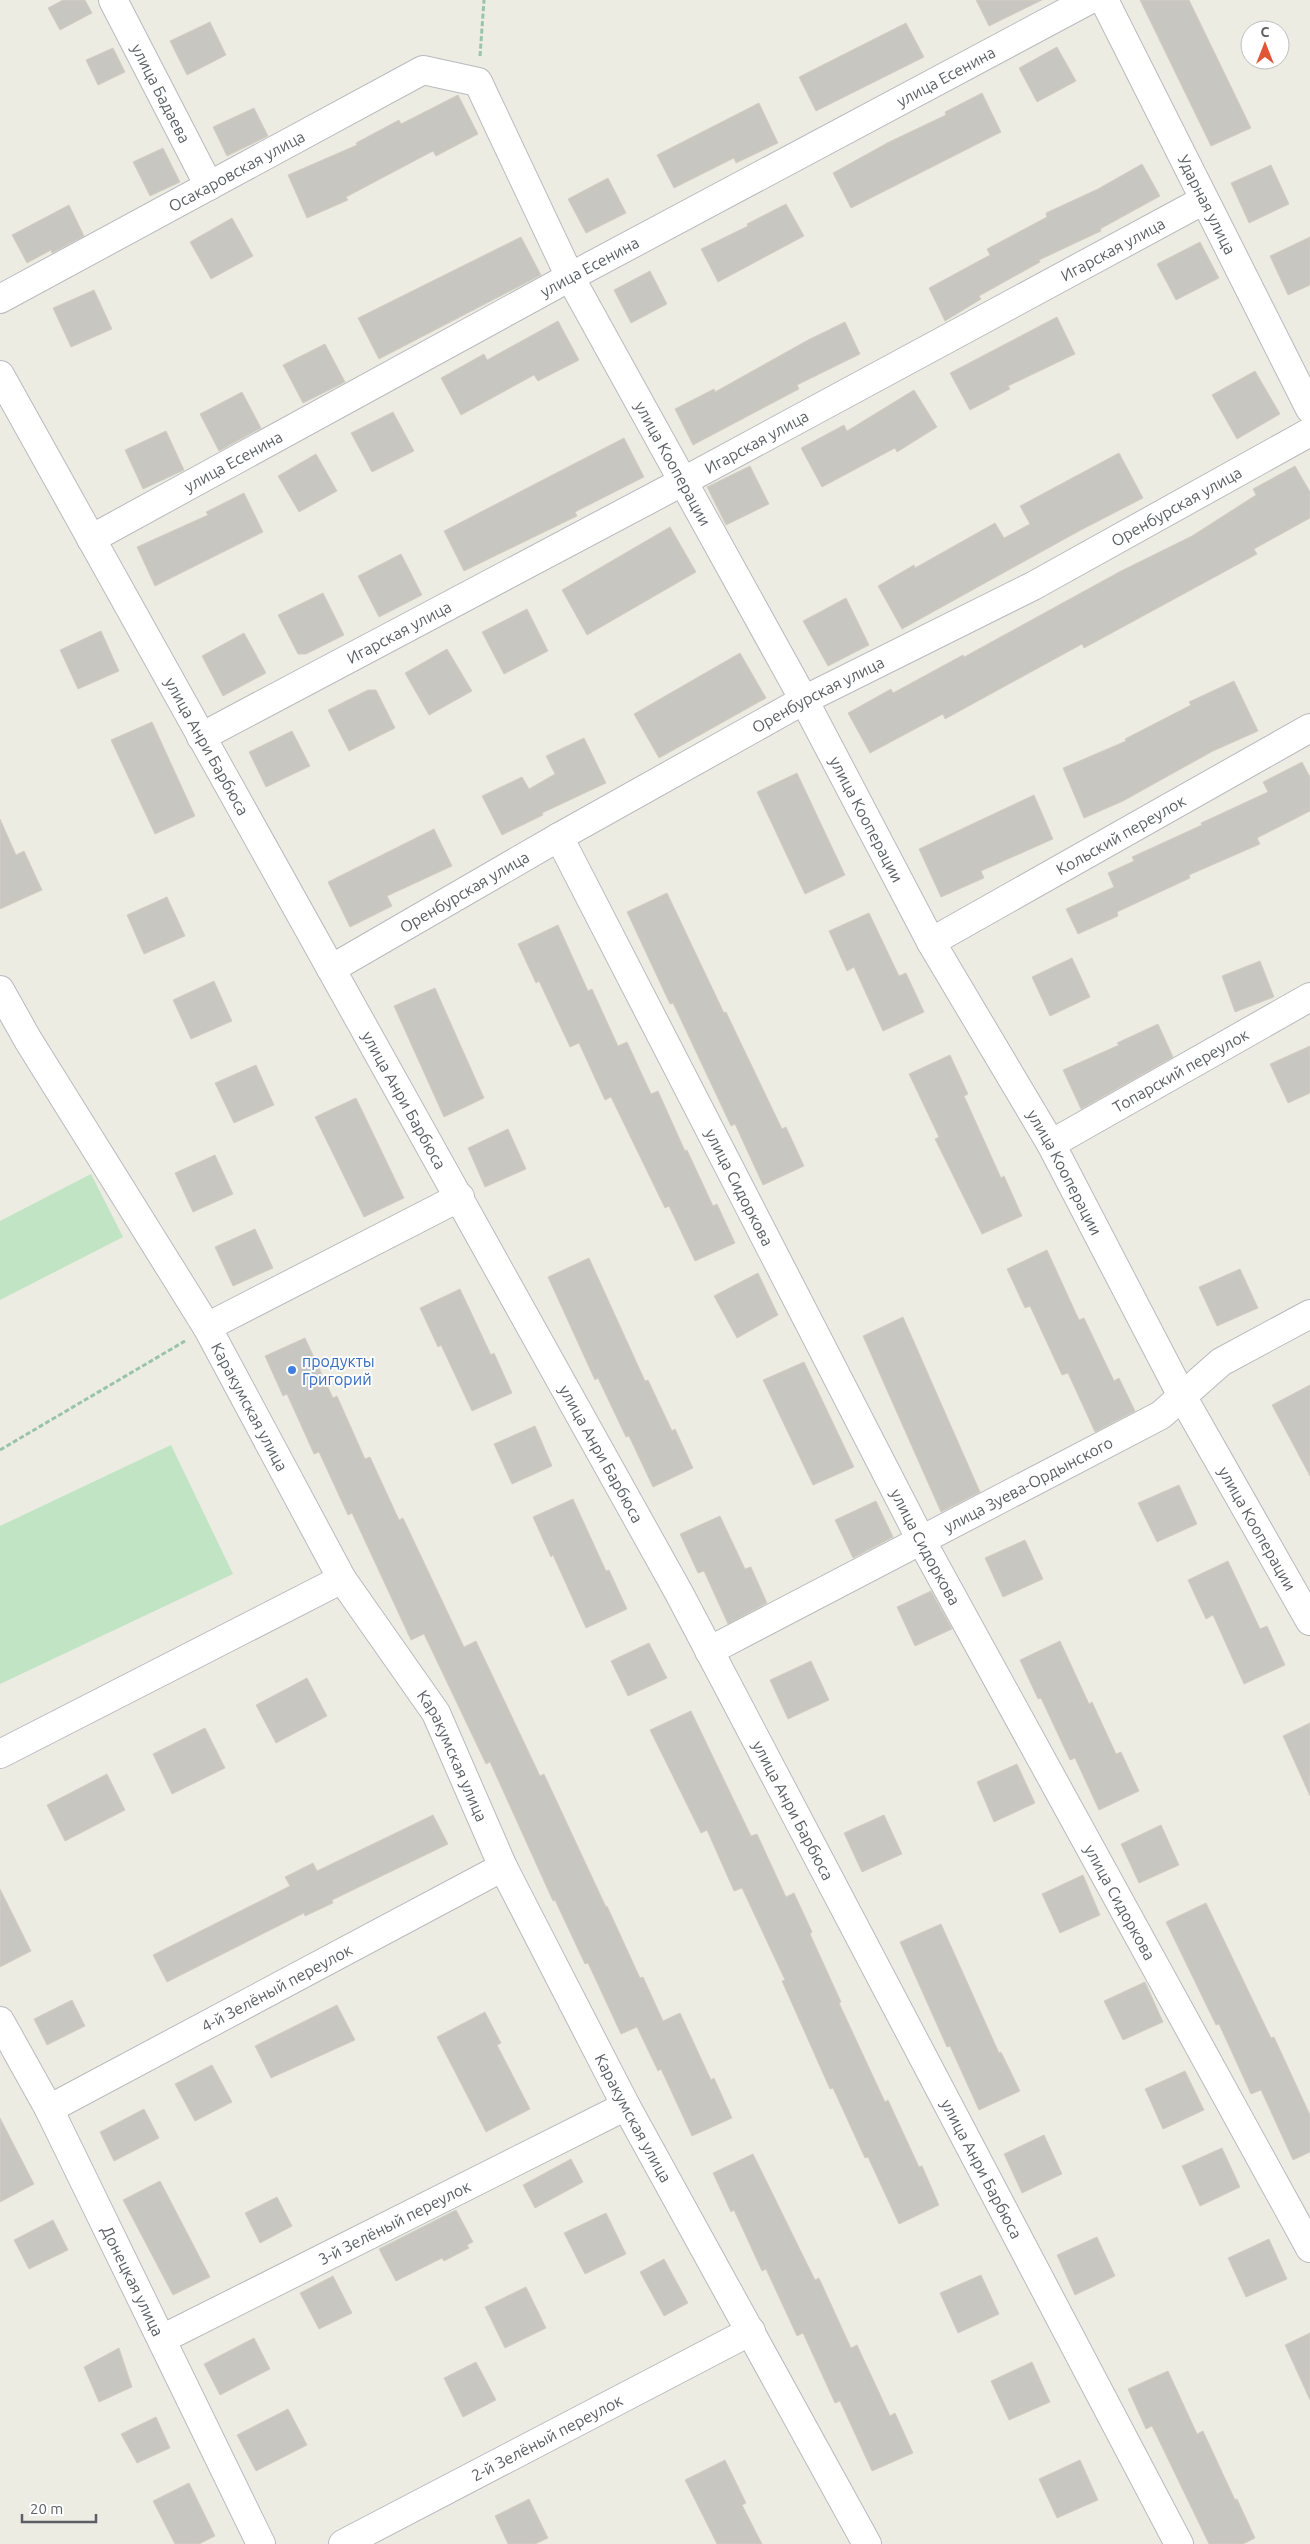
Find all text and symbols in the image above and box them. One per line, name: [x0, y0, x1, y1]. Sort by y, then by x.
north arrow: [1240, 20, 1290, 70]
text: С: [1261, 24, 1270, 40]
street label: улица Бадаева: [128, 41, 194, 146]
street label: улица Есенина: [893, 43, 998, 110]
street label: Осакаровская улица: [165, 127, 308, 215]
street label: Ударная улица: [1174, 152, 1240, 257]
street label: Игарская улица: [1058, 214, 1168, 285]
street label: улица Есенина: [537, 233, 642, 301]
street label: улица Кооперации: [631, 398, 715, 529]
street label: Игарская улица: [701, 406, 812, 477]
street label: улица Есенина: [181, 427, 285, 495]
street label: Оренбурская улица: [1108, 463, 1245, 550]
street label: Игарская улица: [344, 597, 454, 667]
street label: Оренбурская улица: [749, 653, 887, 736]
street label: улица Анри Барбюса: [161, 674, 253, 818]
street label: улица Кооперации: [826, 753, 907, 885]
street label: Кольский переулок: [1053, 791, 1189, 878]
street label: Оренбурская улица: [396, 847, 532, 936]
street label: Топарский переулок: [1109, 1025, 1252, 1116]
street label: улица Анри Барбюса: [359, 1028, 450, 1172]
street label: улица Кооперации: [1024, 1106, 1106, 1238]
street label: улица Сидоркова: [702, 1126, 777, 1249]
street label: Каракумская улица: [208, 1339, 291, 1474]
place label: продукты Григорий: [302, 1352, 375, 1388]
marker: продукты Григорий: [286, 1364, 298, 1376]
street label: улица Анри Барбюса: [556, 1382, 647, 1526]
street label: улица Зуева-Ордынского: [941, 1433, 1116, 1536]
street label: улица Кооперации: [1215, 1463, 1300, 1594]
street label: улица Сидоркова: [887, 1486, 964, 1608]
street label: Каракумская улица: [414, 1687, 491, 1824]
street label: улица Анри Барбюса: [749, 1738, 837, 1883]
street label: улица Сидоркова: [1081, 1841, 1159, 1963]
street label: 4-й Зелёный переулок: [198, 1940, 355, 2035]
street label: Каракумская улица: [592, 2051, 675, 2185]
street label: улица Анри Барбюса: [938, 2096, 1026, 2242]
street label: 3-й Зелёный переулок: [315, 2177, 473, 2268]
street label: Донецкая улица: [98, 2223, 167, 2339]
street label: 2-й Зелёный переулок: [468, 2391, 626, 2484]
scale bar: [22, 2492, 96, 2524]
text: 20 m: [30, 2500, 63, 2517]

